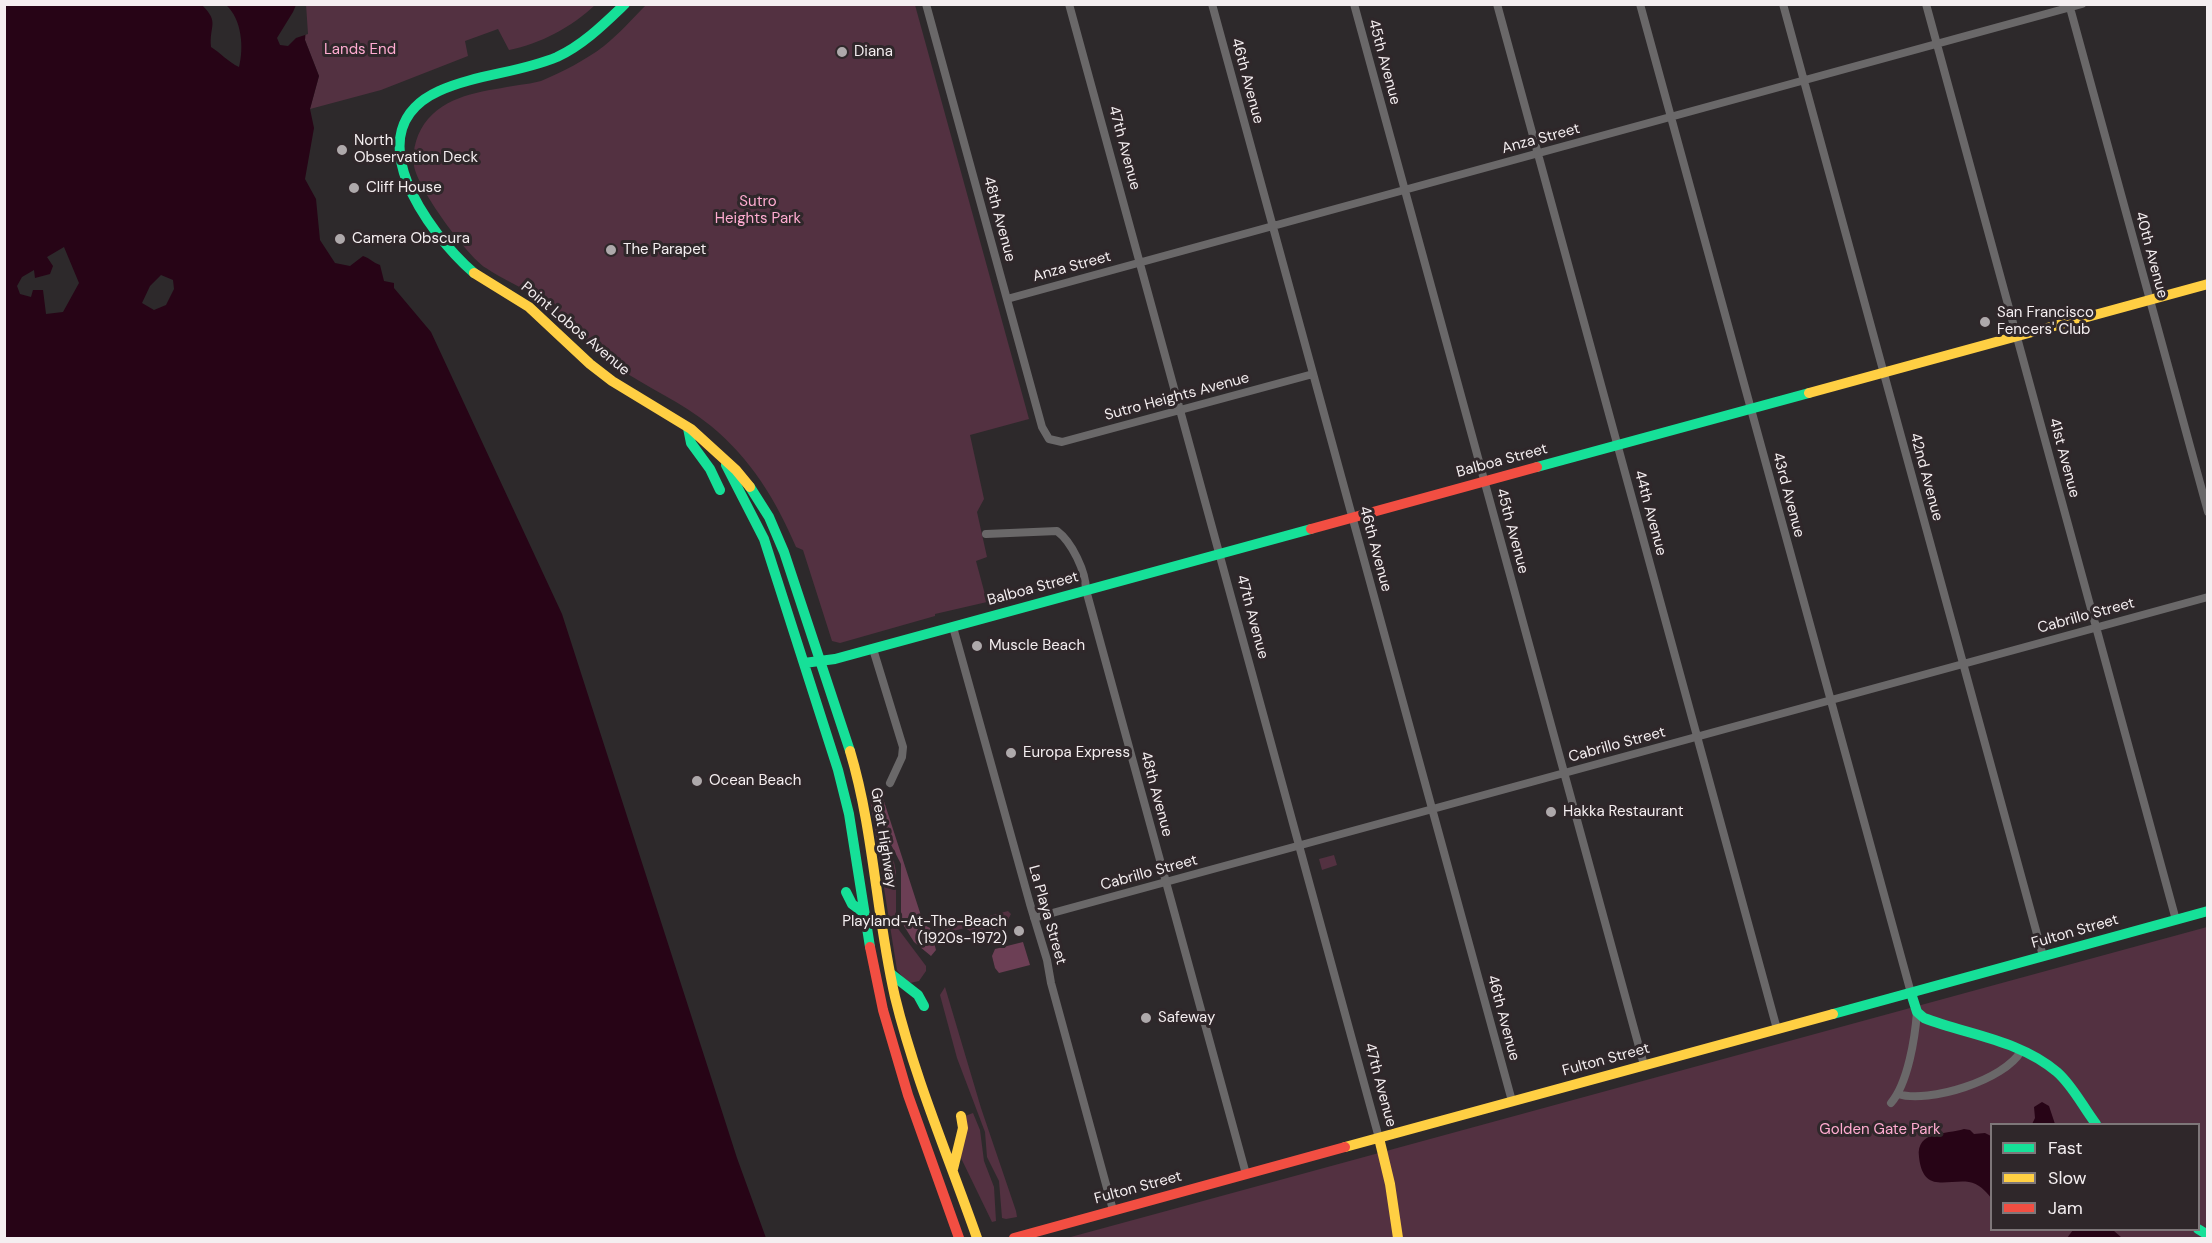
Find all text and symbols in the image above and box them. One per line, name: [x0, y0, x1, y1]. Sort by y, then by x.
street label: 45th Avenue: [1364, 17, 1404, 107]
street label: 46th Avenue: [1227, 36, 1267, 126]
park label: Lands End: [324, 41, 396, 59]
place label: Diana: [854, 43, 893, 61]
marker: Diana: [835, 45, 849, 59]
street label: 47th Avenue: [1104, 104, 1144, 192]
street label: Anza Street: [1500, 120, 1582, 158]
place label: North Observation Deck: [354, 132, 478, 167]
marker: North Observation Deck: [335, 143, 349, 157]
street label: 48th Avenue: [979, 174, 1019, 264]
place label: Cliff House: [366, 179, 442, 197]
marker: Cliff House: [347, 181, 361, 195]
park label: Sutro Heights Park: [715, 193, 801, 228]
street label: 40th Avenue: [2131, 210, 2171, 300]
place label: Camera Obscura: [352, 230, 470, 248]
marker: Camera Obscura: [333, 232, 347, 246]
place label: The Parapet: [623, 241, 706, 259]
marker: The Parapet: [604, 243, 618, 257]
street label: Anza Street: [1031, 248, 1113, 286]
street label: Point Lobos Avenue: [517, 278, 633, 380]
place label: San Francisco Fencers' Club: [1997, 304, 2094, 339]
marker: San Francisco Fencers' Club: [1978, 315, 1992, 329]
street label: Sutro Heights Avenue: [1103, 369, 1251, 425]
street label: 41st Avenue: [2045, 416, 2083, 500]
street label: 42nd Avenue: [1906, 431, 1946, 523]
street label: Balboa Street: [1455, 440, 1549, 482]
street label: 43rd Avenue: [1768, 450, 1808, 540]
street label: 44th Avenue: [1630, 468, 1670, 558]
street label: 45th Avenue: [1492, 486, 1532, 576]
street label: 46th Avenue: [1355, 504, 1395, 594]
street label: Balboa Street: [986, 568, 1080, 610]
street label: 47th Avenue: [1232, 573, 1272, 661]
street label: Cabrillo Street: [2036, 594, 2136, 638]
place label: Muscle Beach: [989, 637, 1085, 655]
marker: Muscle Beach: [970, 639, 984, 653]
street label: Cabrillo Street: [1567, 723, 1667, 767]
place label: Europa Express: [1023, 744, 1130, 762]
marker: Europa Express: [1004, 746, 1018, 760]
street label: 48th Avenue: [1136, 749, 1176, 839]
place label: Ocean Beach: [709, 772, 801, 790]
marker: Ocean Beach: [690, 774, 704, 788]
street label: Great Highway: [866, 787, 900, 889]
place label: Hakka Restaurant: [1563, 803, 1684, 821]
marker: Hakka Restaurant: [1544, 805, 1558, 819]
street label: Cabrillo Street: [1099, 851, 1199, 895]
street label: La Playa Street: [1024, 863, 1070, 967]
street label: Fulton Street: [2029, 911, 2121, 953]
place label: Playland-At-The-Beach (1920s-1972): [842, 913, 1007, 948]
marker: Playland-At-The-Beach (1920s-1972): [1012, 924, 1026, 938]
street label: 46th Avenue: [1483, 973, 1523, 1063]
place label: Safeway: [1158, 1009, 1215, 1027]
marker: Safeway: [1139, 1011, 1153, 1025]
street label: Fulton Street: [1560, 1040, 1652, 1080]
street label: 47th Avenue: [1360, 1041, 1400, 1129]
park label: Golden Gate Park: [1819, 1121, 1941, 1139]
legend: [1990, 1123, 2200, 1231]
text: Fast: [2048, 1136, 2083, 1160]
text: Slow: [2048, 1166, 2087, 1190]
street label: Fulton Street: [1092, 1168, 1184, 1208]
text: Jam: [2048, 1196, 2083, 1220]

